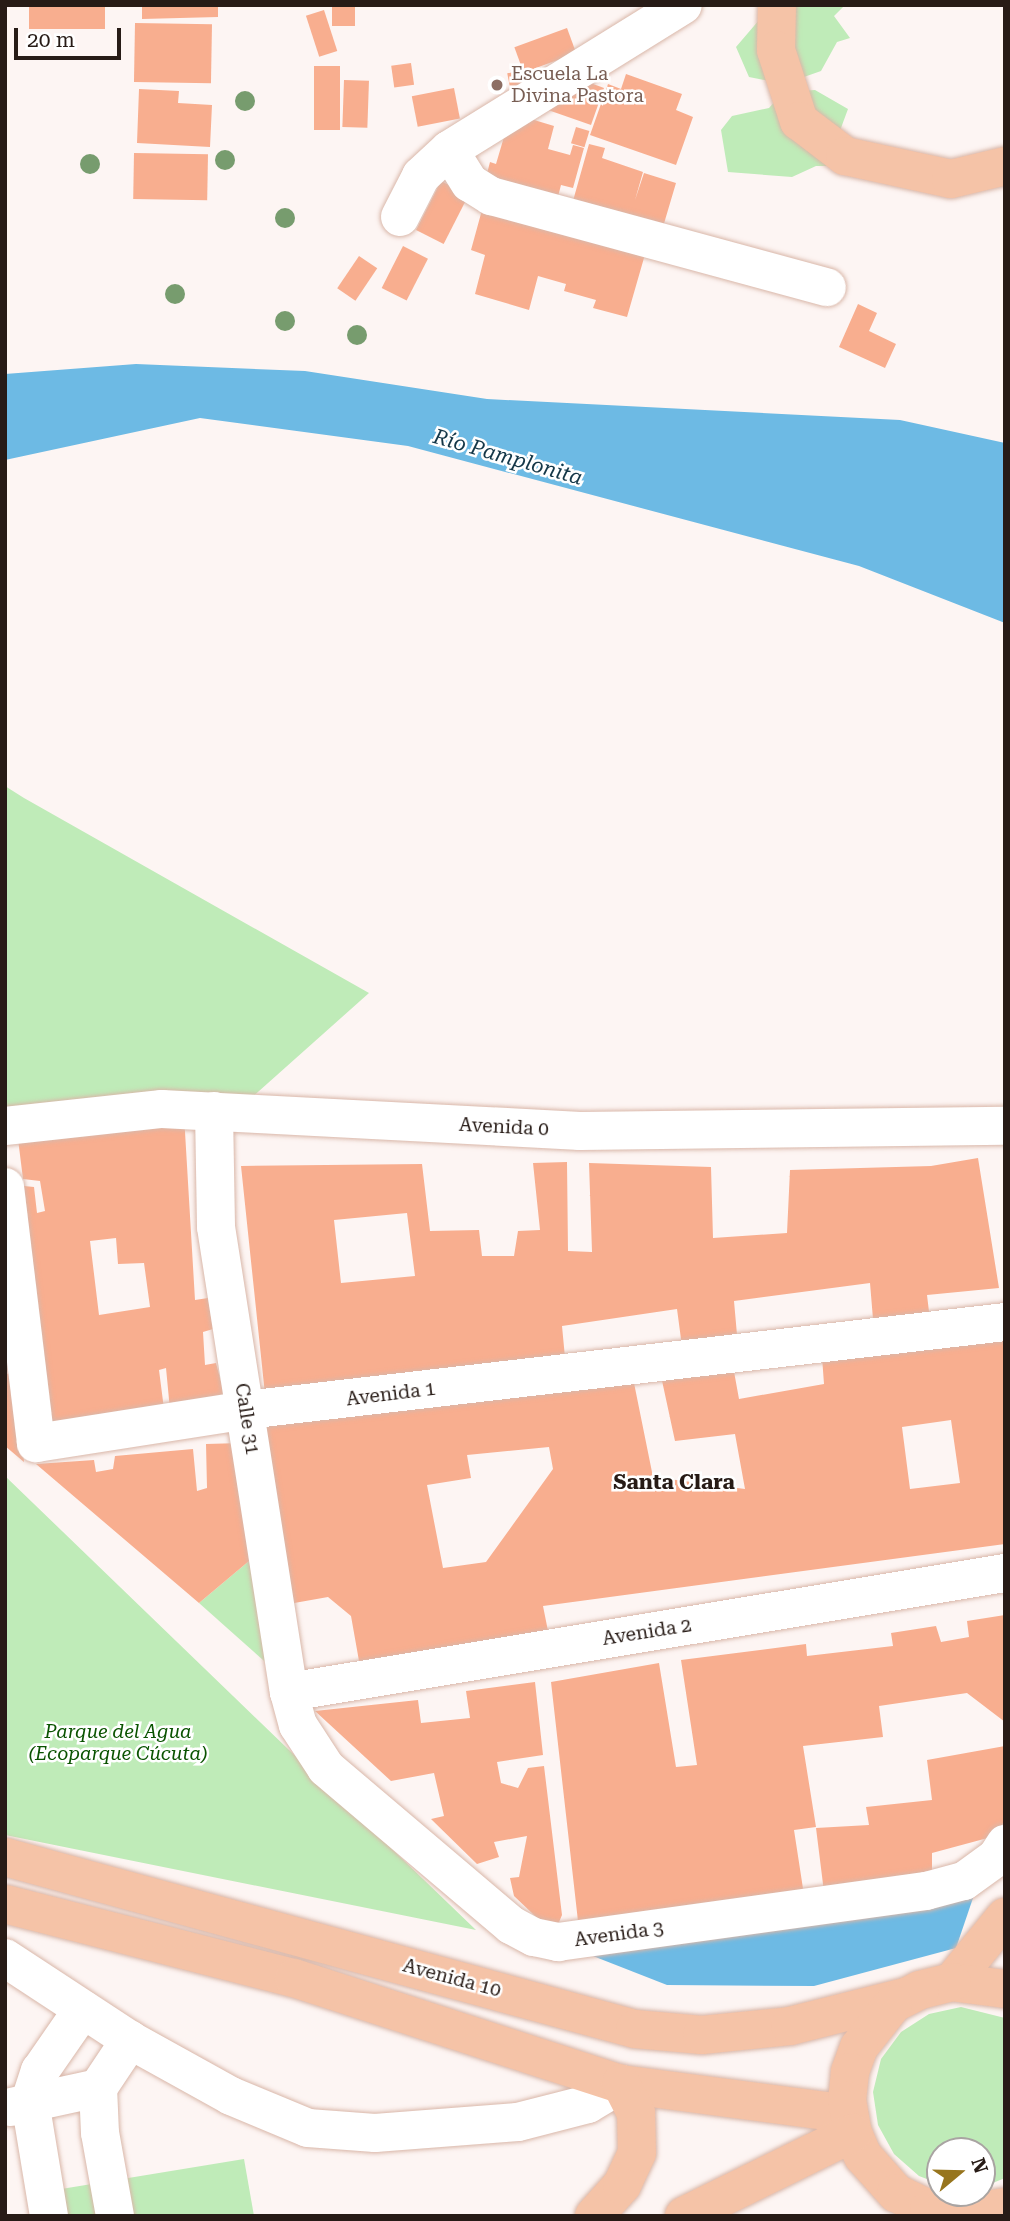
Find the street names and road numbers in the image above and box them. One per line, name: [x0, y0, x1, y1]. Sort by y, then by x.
street label: Avenida 0: [458, 1113, 550, 1141]
street label: Avenida 1: [345, 1377, 437, 1411]
street label: Calle 31: [230, 1382, 264, 1456]
street label: Avenida 2: [601, 1614, 693, 1650]
street label: Avenida 3: [573, 1916, 665, 1952]
street label: Avenida 10: [400, 1954, 504, 2002]

